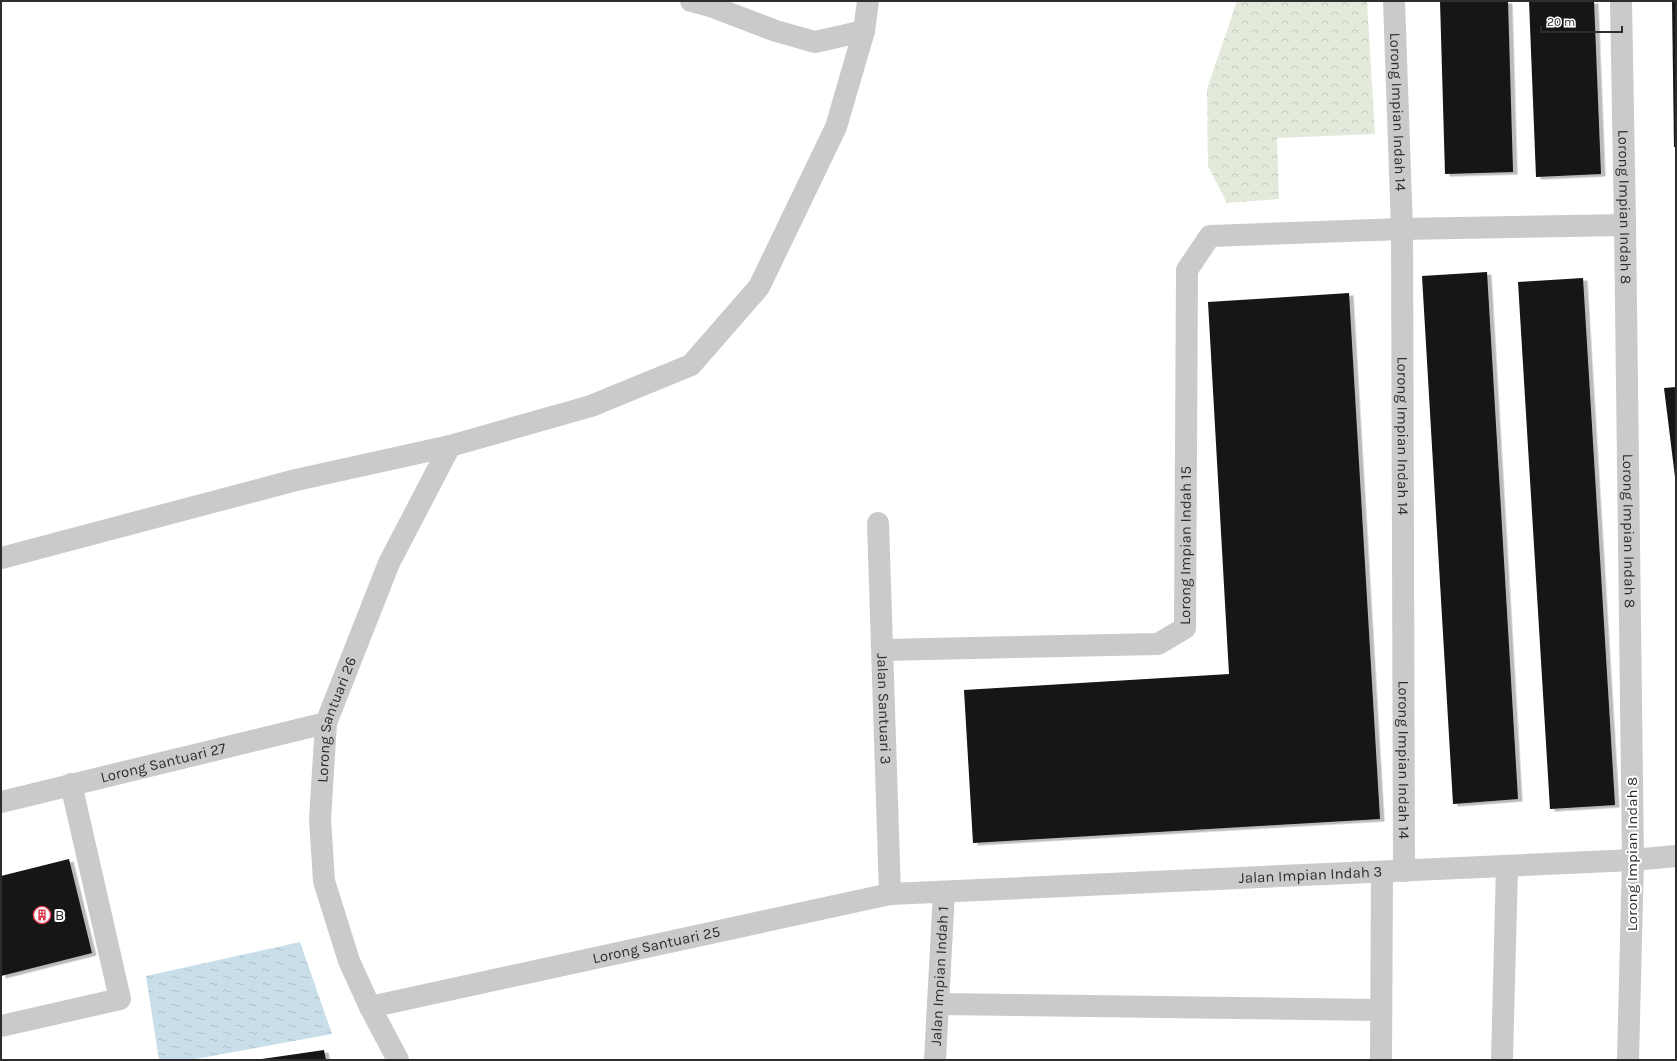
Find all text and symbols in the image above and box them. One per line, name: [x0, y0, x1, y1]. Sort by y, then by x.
scale bar: [1541, 8, 1622, 34]
text: 20 m: [1547, 15, 1575, 29]
street label: Lorong Impian Indah 14: [1386, 32, 1410, 192]
street label: Lorong Impian Indah 8: [1614, 130, 1635, 284]
street label: Lorong Impian Indah 14: [1393, 356, 1412, 516]
street label: Lorong Impian Indah 8: [1619, 454, 1639, 608]
street label: Lorong Impian Indah 15: [1176, 466, 1195, 625]
street label: Jalan Santuari 3: [873, 653, 895, 765]
street label: Lorong Santuari 26: [313, 654, 360, 783]
street label: Lorong Impian Indah 14: [1394, 680, 1413, 840]
street label: Lorong Santuari 27: [99, 739, 228, 786]
street label: Lorong Impian Indah 8: [1623, 777, 1641, 931]
street label: Jalan Impian Indah 3: [1238, 862, 1383, 887]
building icon: B: [32, 905, 52, 925]
place label: B: [55, 906, 64, 924]
street label: Jalan Impian Indah 1: [927, 906, 952, 1046]
street label: Lorong Santuari 25: [591, 922, 722, 967]

